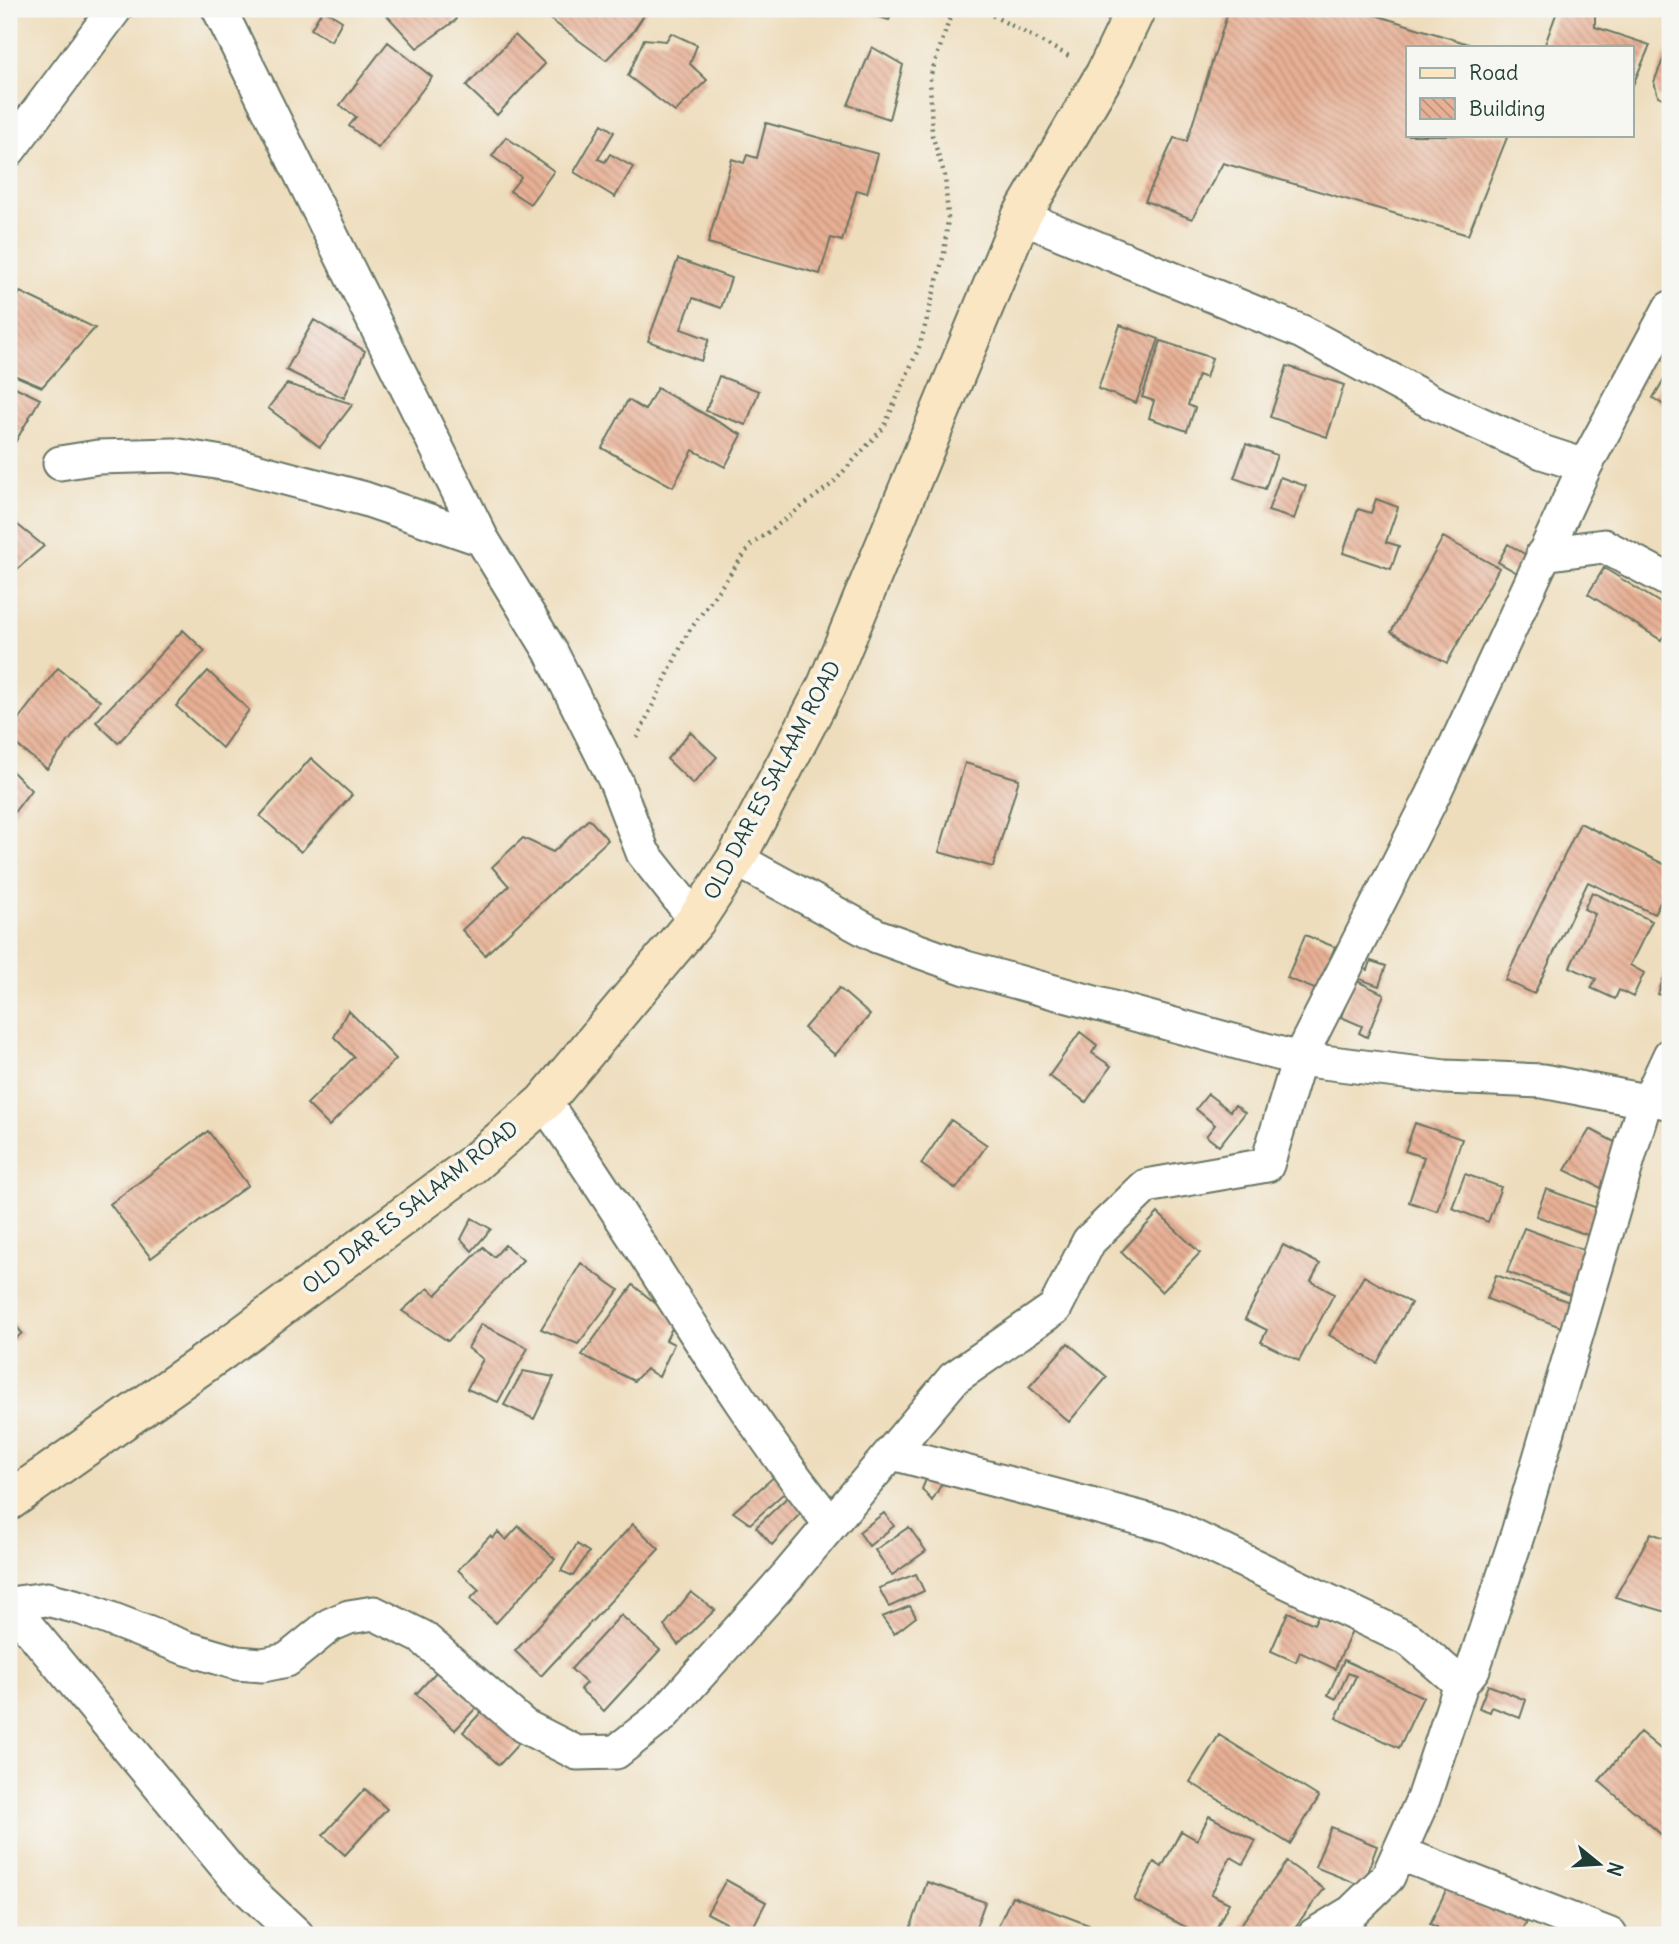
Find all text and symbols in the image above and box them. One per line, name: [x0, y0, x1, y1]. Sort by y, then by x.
legend: [1406, 46, 1634, 136]
text: Road: [1469, 59, 1518, 86]
text: Building: [1469, 95, 1545, 122]
street label: OLD DAR ES SALAAM ROAD: [697, 656, 847, 904]
street label: OLD DAR ES SALAAM ROAD: [297, 1114, 523, 1300]
north arrow: [1564, 1828, 1634, 1898]
text: N: [1602, 1859, 1629, 1879]

